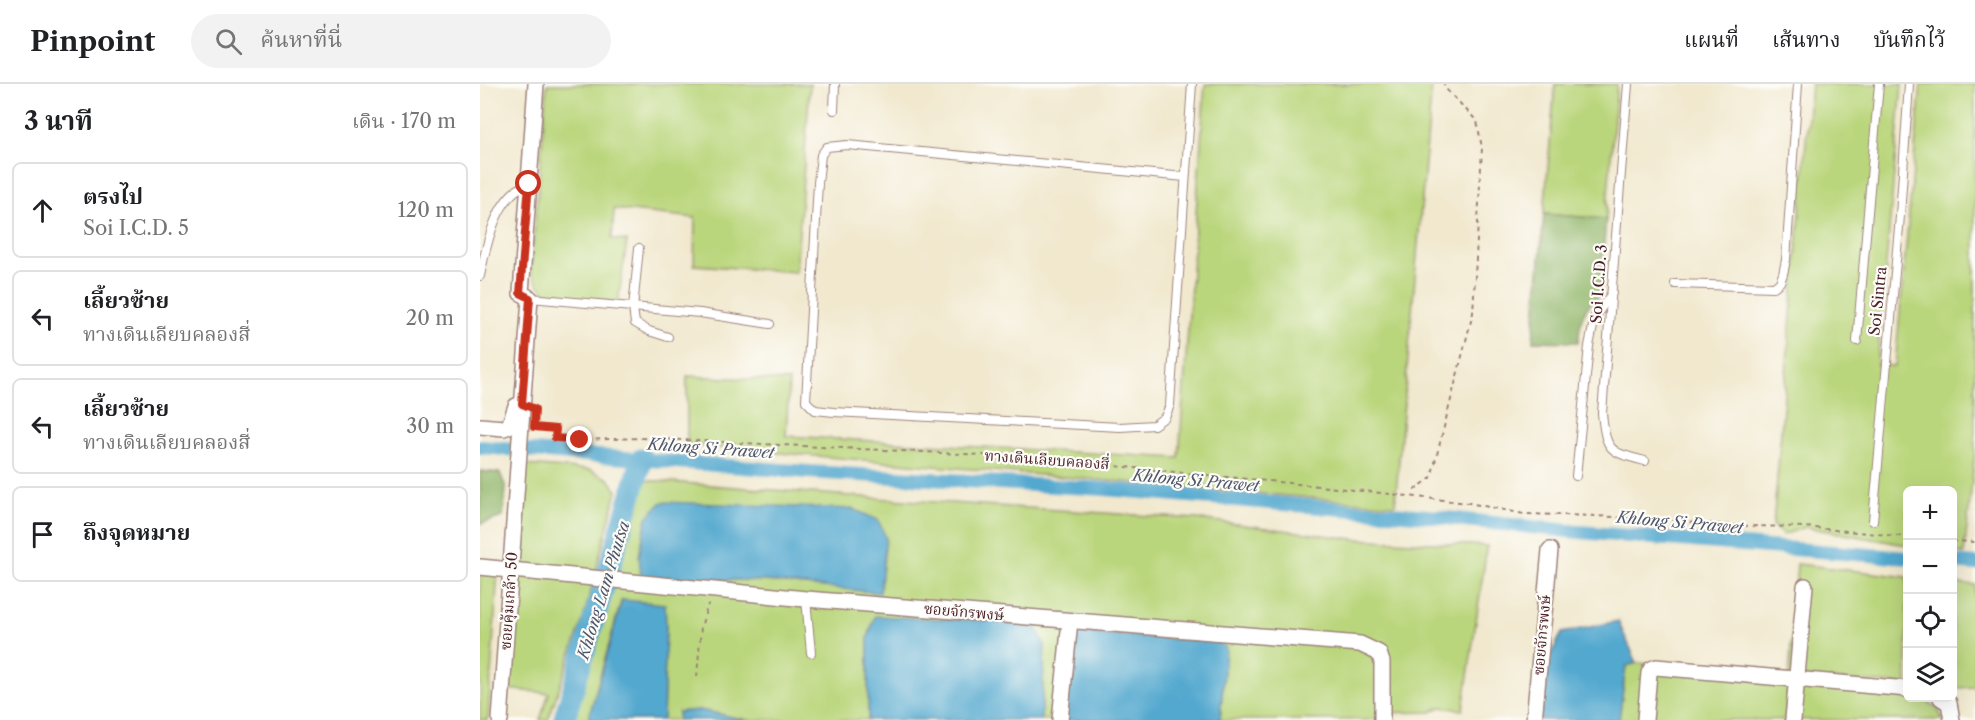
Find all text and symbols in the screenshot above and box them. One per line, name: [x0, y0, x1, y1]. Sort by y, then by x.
search box: [191, 14, 611, 68]
text: Pinpoint: [30, 24, 155, 58]
icon: search: [212, 25, 245, 58]
text: ค้นหาที่นี่: [260, 26, 342, 53]
text: แผนที่: [1684, 27, 1739, 52]
text: เส้นทาง: [1772, 27, 1840, 52]
text: บันทึกไว้: [1873, 27, 1945, 52]
text: 3 นาที: [24, 105, 93, 137]
text: เดิน · 170 m: [352, 109, 456, 133]
route start: [515, 170, 541, 196]
text: ตรงไป: [83, 183, 143, 210]
icon: ahead: [26, 194, 59, 227]
text: 120 m: [397, 198, 454, 222]
text: Soi I.C.D. 5: [83, 216, 189, 240]
street label: Soi I.C.D. 3: [1586, 244, 1611, 324]
street label: Soi Sintra: [1864, 265, 1891, 336]
text: เลี้ยวซ้าย: [83, 287, 169, 314]
icon: left: [26, 302, 59, 335]
text: 20 m: [406, 306, 454, 330]
text: ทางเดินเลียบคลองสี่: [83, 322, 250, 346]
text: เลี้ยวซ้าย: [83, 395, 169, 422]
icon: left: [26, 410, 59, 443]
text: 30 m: [406, 414, 454, 438]
route end: [566, 426, 592, 452]
text: ทางเดินเลียบคลองสี่: [83, 430, 250, 454]
water label: Khlong Si Prawet: [645, 433, 776, 462]
street label: ทางเดินเลียบคลองสี่: [984, 445, 1110, 473]
water label: Khlong Si Prawet: [1130, 464, 1261, 496]
map controls: [1903, 486, 1957, 702]
button: +: [1903, 486, 1957, 540]
water label: Khlong Si Prawet: [1614, 506, 1745, 538]
icon: arrive: [26, 518, 59, 551]
water label: Khlong Lam Phutsa: [572, 518, 634, 663]
text: ถึงจุดหมาย: [83, 519, 190, 546]
button: −: [1903, 540, 1957, 594]
street label: ซอยคุ้มเกล้า 50: [496, 551, 523, 651]
street label: ซอยจักรพงษ์: [1529, 593, 1555, 676]
button: locate: [1903, 594, 1957, 648]
street label: ซอยจักรพงษ์: [923, 599, 1006, 625]
button: layers: [1903, 648, 1957, 702]

